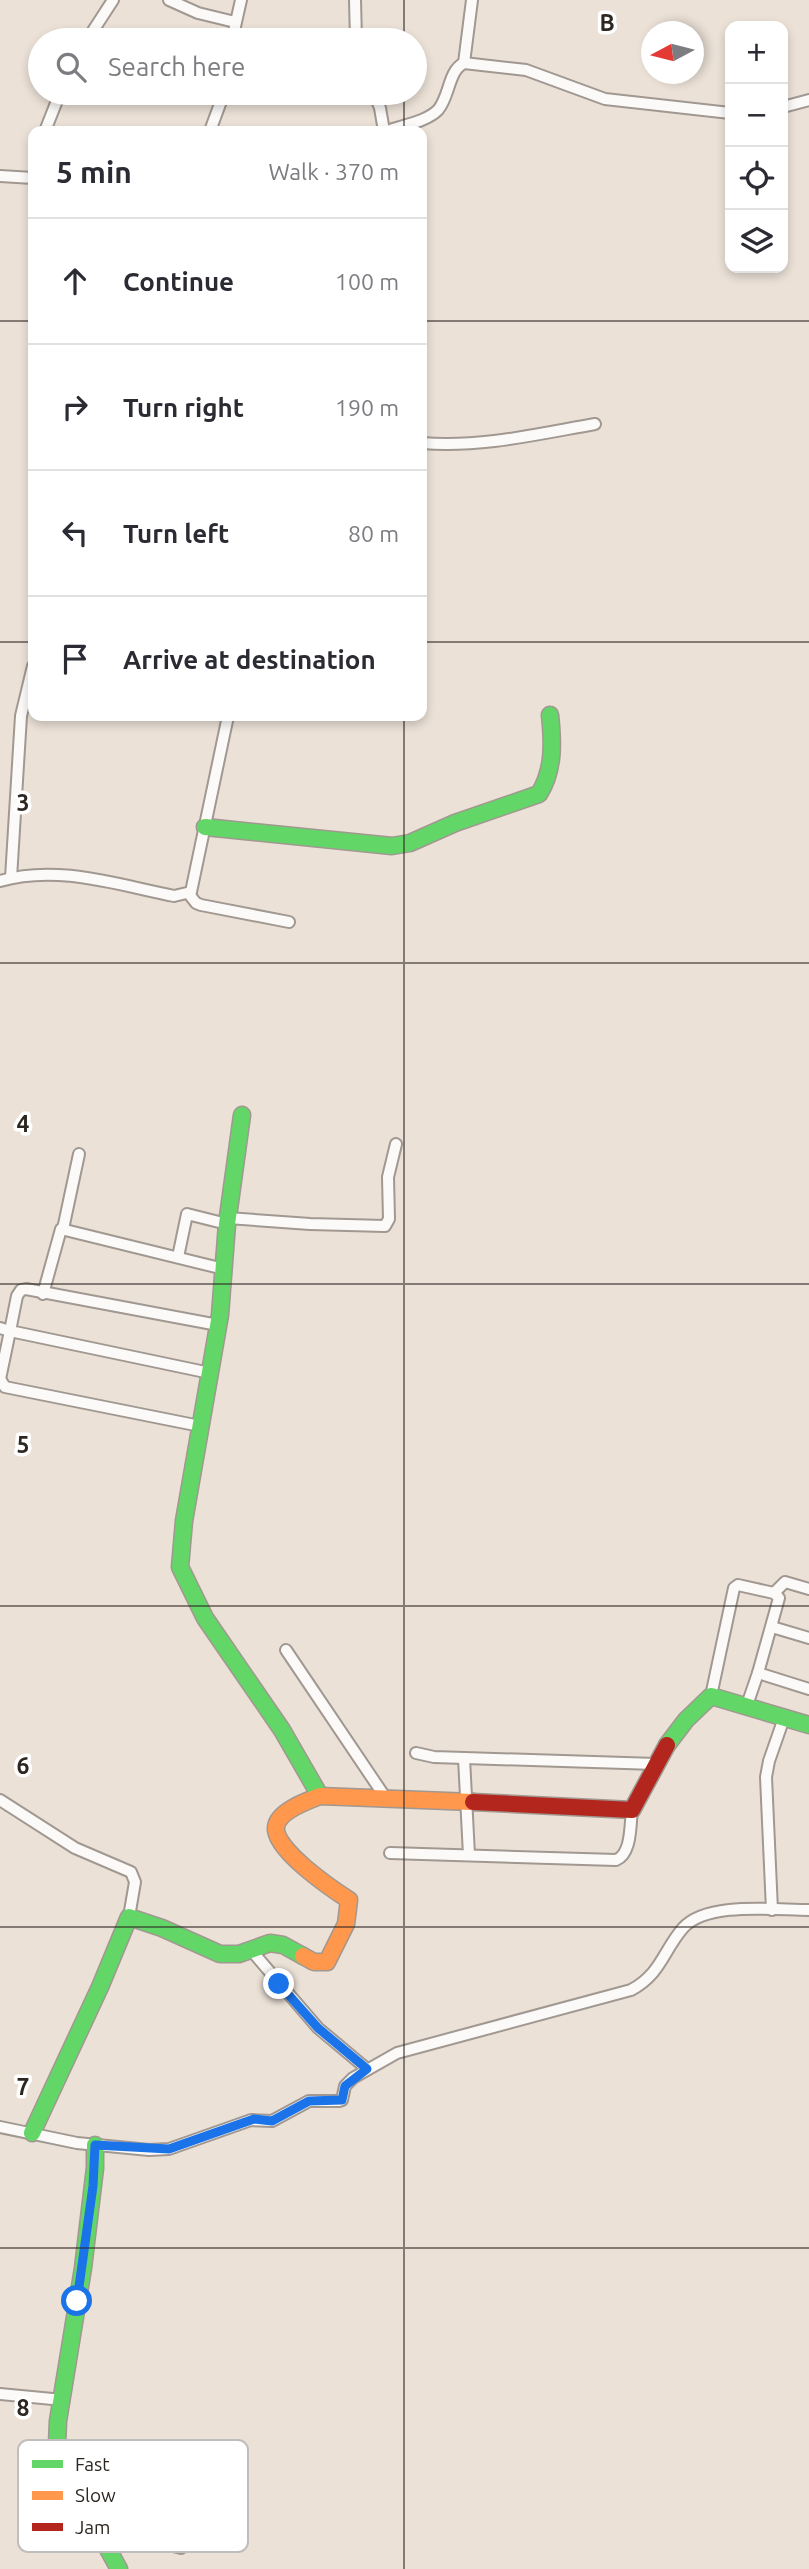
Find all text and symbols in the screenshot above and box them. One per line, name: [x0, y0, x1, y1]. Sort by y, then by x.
text: B: [599, 10, 615, 35]
north arrow: [641, 21, 704, 84]
map controls: [725, 21, 788, 273]
button: +: [725, 21, 788, 84]
search box: [28, 28, 427, 105]
icon: search: [52, 48, 90, 86]
text: Search here: [108, 52, 245, 81]
button: −: [725, 84, 788, 147]
button: locate: [725, 147, 788, 210]
text: 5 min: [56, 155, 132, 189]
text: Walk · 370 m: [268, 159, 399, 184]
button: layers: [725, 210, 788, 273]
icon: ahead: [56, 262, 94, 300]
text: Continue: [123, 267, 234, 296]
text: 100 m: [335, 269, 399, 294]
icon: right: [56, 388, 94, 426]
text: Turn right: [123, 393, 244, 422]
text: 190 m: [335, 395, 399, 420]
icon: left: [56, 514, 94, 552]
text: Turn left: [123, 519, 229, 548]
text: 80 m: [348, 521, 399, 546]
icon: arrive: [56, 640, 94, 678]
text: Arrive at destination: [123, 645, 376, 674]
text: 3: [17, 790, 29, 815]
text: 4: [17, 1111, 30, 1136]
text: 5: [17, 1432, 29, 1457]
text: 6: [17, 1753, 30, 1778]
route end: [263, 1968, 294, 1999]
text: 7: [17, 2074, 29, 2099]
route start: [61, 2285, 92, 2316]
text: 8: [17, 2395, 29, 2420]
legend: [18, 2440, 248, 2552]
text: Fast: [75, 2453, 110, 2475]
text: Slow: [75, 2484, 116, 2506]
text: Jam: [75, 2516, 111, 2538]

